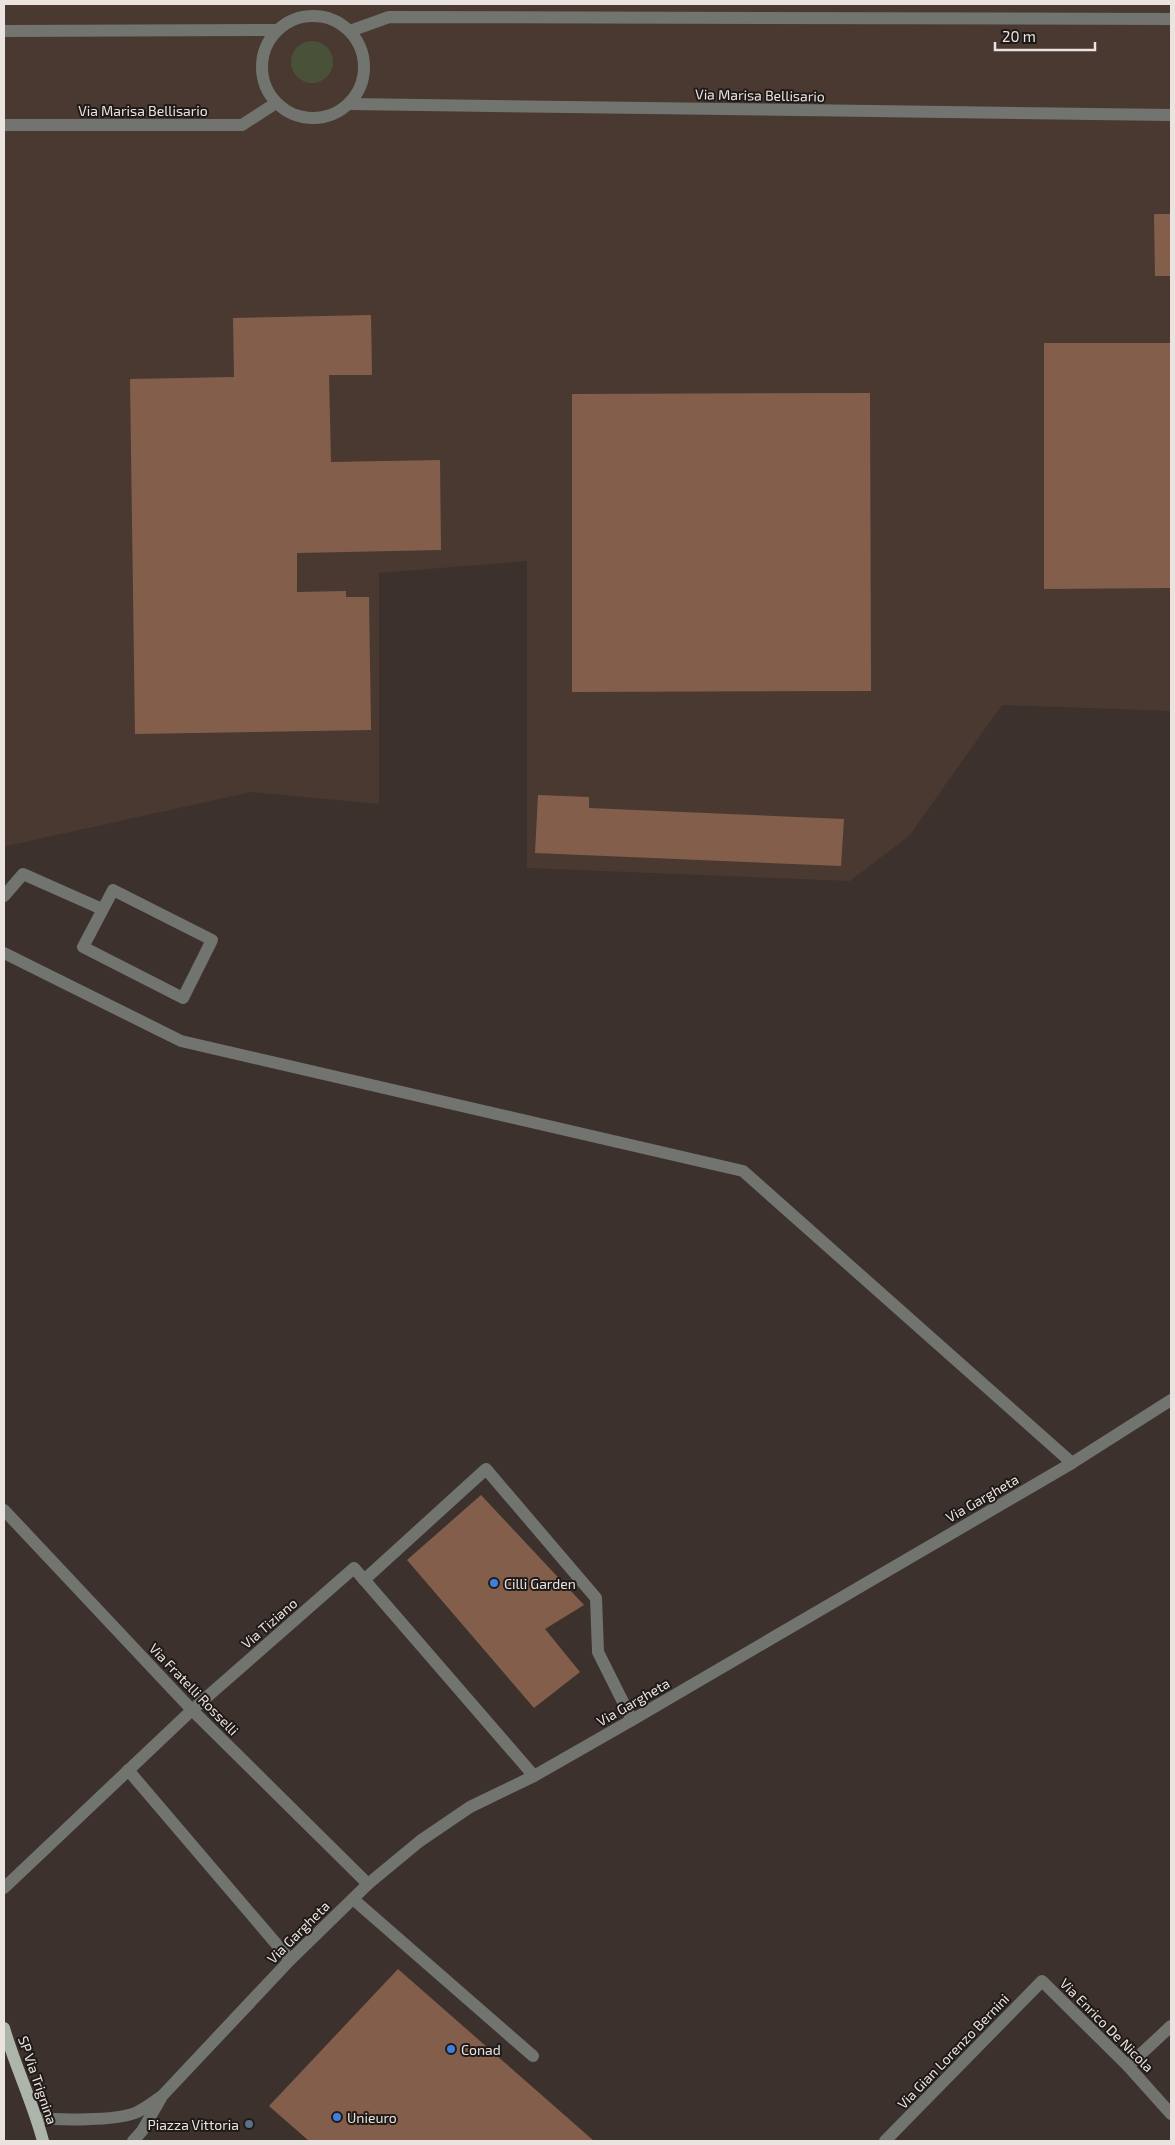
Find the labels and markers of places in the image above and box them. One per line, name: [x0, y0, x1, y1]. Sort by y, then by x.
place label: Cilli Garden: [504, 1575, 576, 1592]
marker: Cilli Garden: [488, 1577, 500, 1589]
place label: Conad: [461, 2041, 501, 2058]
marker: Conad: [445, 2043, 457, 2055]
place label: Unieuro: [347, 2109, 397, 2126]
marker: Unieuro: [331, 2111, 343, 2123]
place label: Piazza Vittoria: [147, 2116, 239, 2133]
marker: Piazza Vittoria: [243, 2118, 255, 2130]

